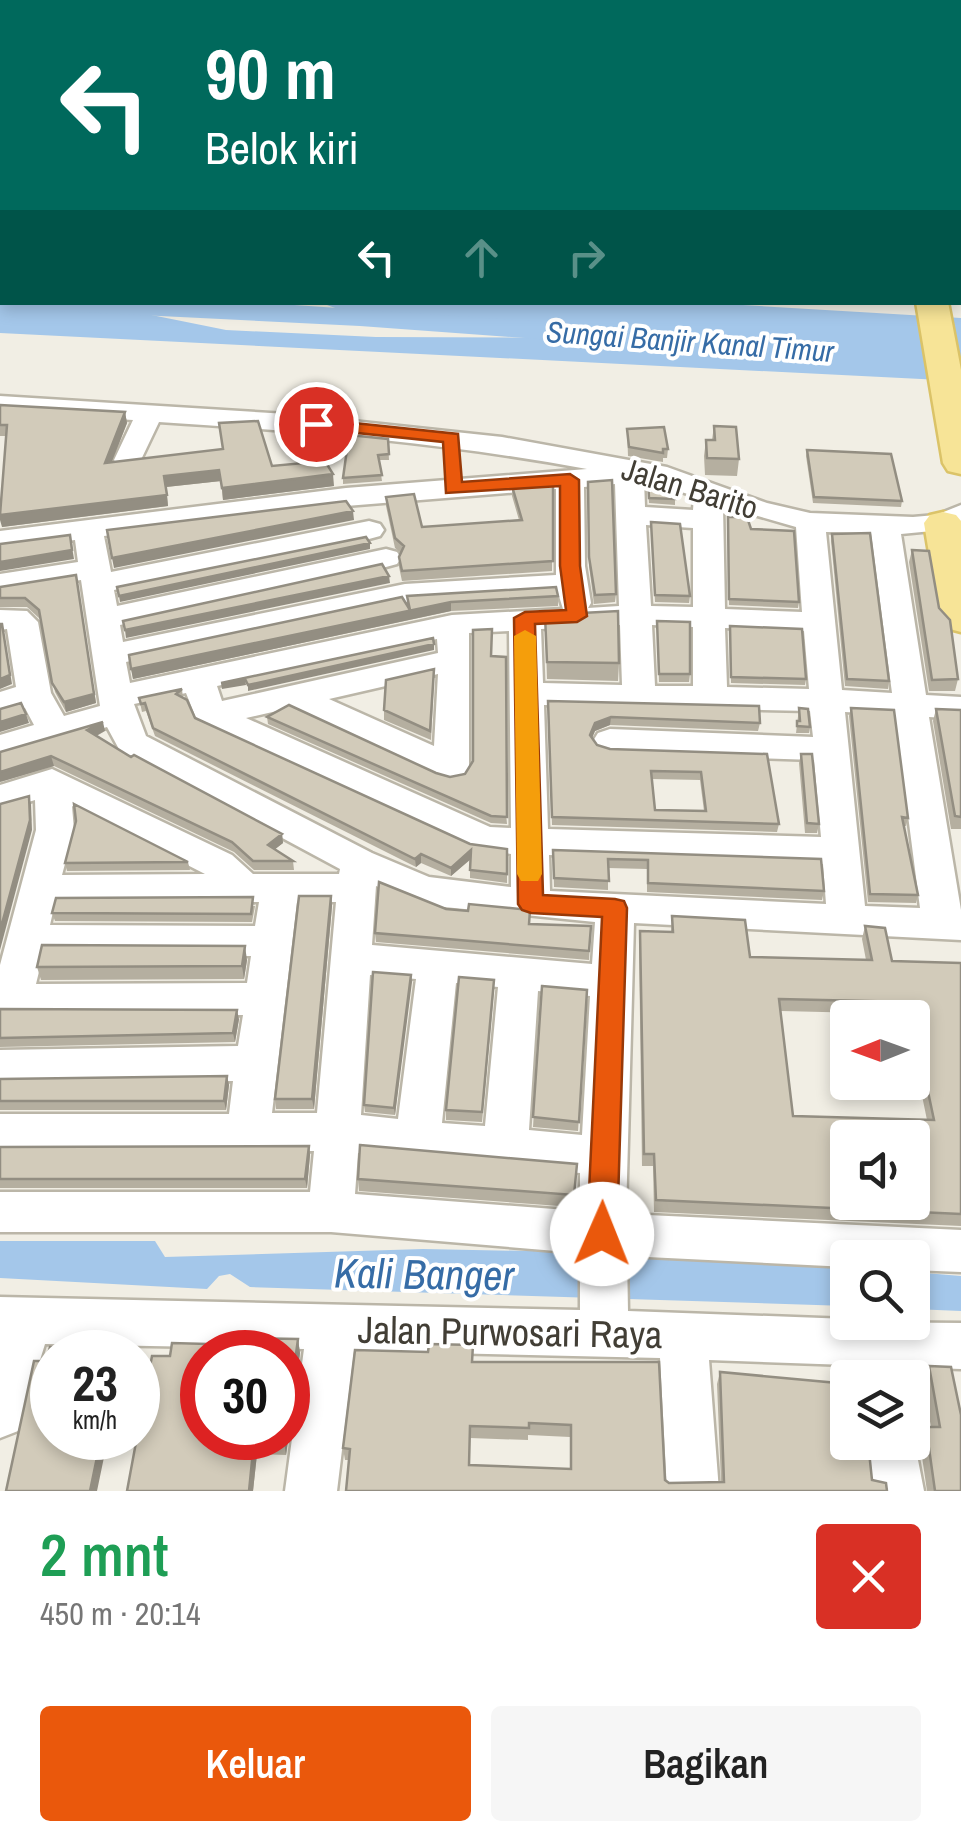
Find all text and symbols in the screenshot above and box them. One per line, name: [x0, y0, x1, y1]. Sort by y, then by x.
text: 90 m: [205, 27, 336, 121]
icon: left: [40, 40, 170, 170]
text: Belok kiri: [205, 117, 359, 178]
icon: left: [349, 230, 404, 285]
icon: ahead: [454, 230, 509, 285]
icon: right: [559, 230, 614, 285]
water label: Sungai Banjir Kanal Timur: [545, 311, 836, 371]
pin: [274, 382, 359, 467]
icon: arrive: [289, 397, 344, 452]
street label: Jalan Barito: [617, 447, 763, 529]
north arrow: [830, 1000, 930, 1100]
map controls: [830, 1000, 930, 1460]
button: sound: [830, 1120, 930, 1220]
position arrow: [550, 1182, 654, 1286]
button: search: [830, 1240, 930, 1340]
water label: Kali Banger: [334, 1244, 516, 1304]
street label: Jalan Purwosari Raya: [357, 1304, 663, 1360]
speed limit sign: 30: [180, 1330, 310, 1460]
text: 23: [72, 1349, 118, 1417]
button: layers: [830, 1360, 930, 1460]
text: km/h: [73, 1403, 117, 1437]
text: 2 mnt: [40, 1514, 168, 1595]
button: close: [816, 1524, 921, 1629]
text: 450 m · 20:14: [40, 1592, 200, 1635]
button: Keluar: [40, 1706, 471, 1821]
button: Bagikan: [491, 1706, 921, 1821]

